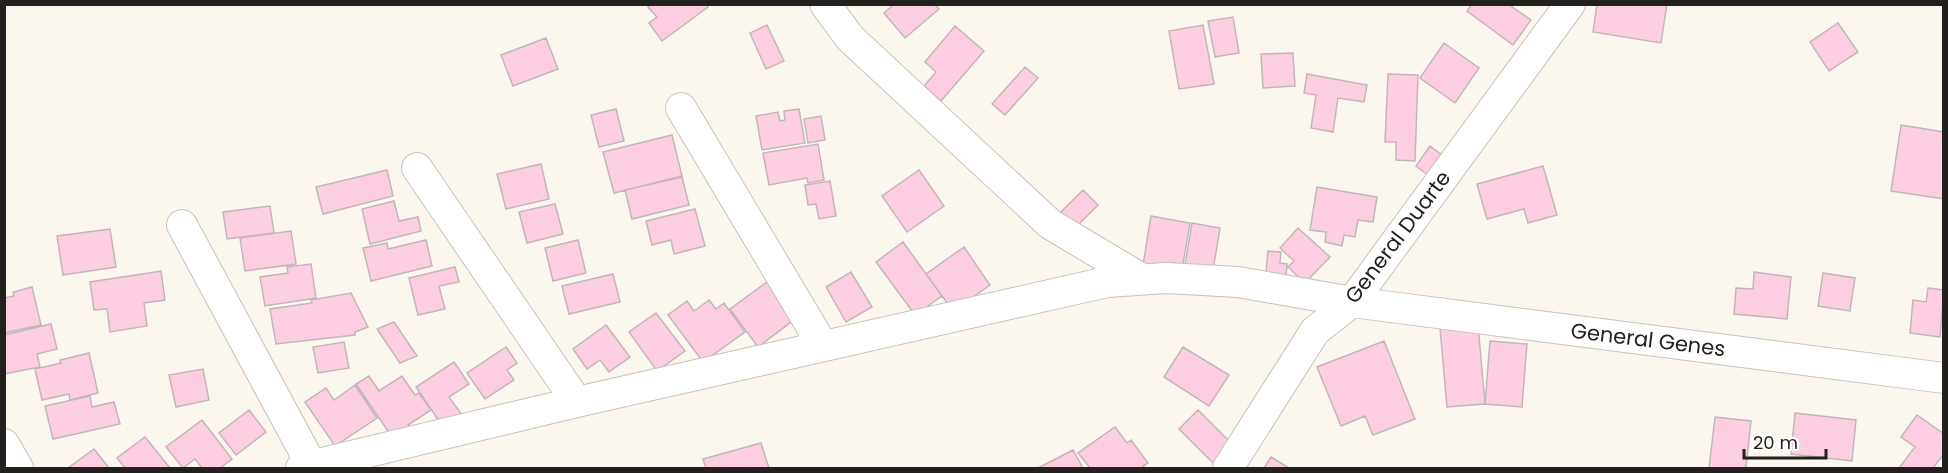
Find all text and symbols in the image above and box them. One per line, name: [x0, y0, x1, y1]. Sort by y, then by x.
street label: General Duarte: [1338, 164, 1457, 309]
street label: General Genes: [1569, 316, 1727, 363]
scale bar: [1744, 422, 1826, 460]
text: 20 m: [1753, 430, 1798, 455]

